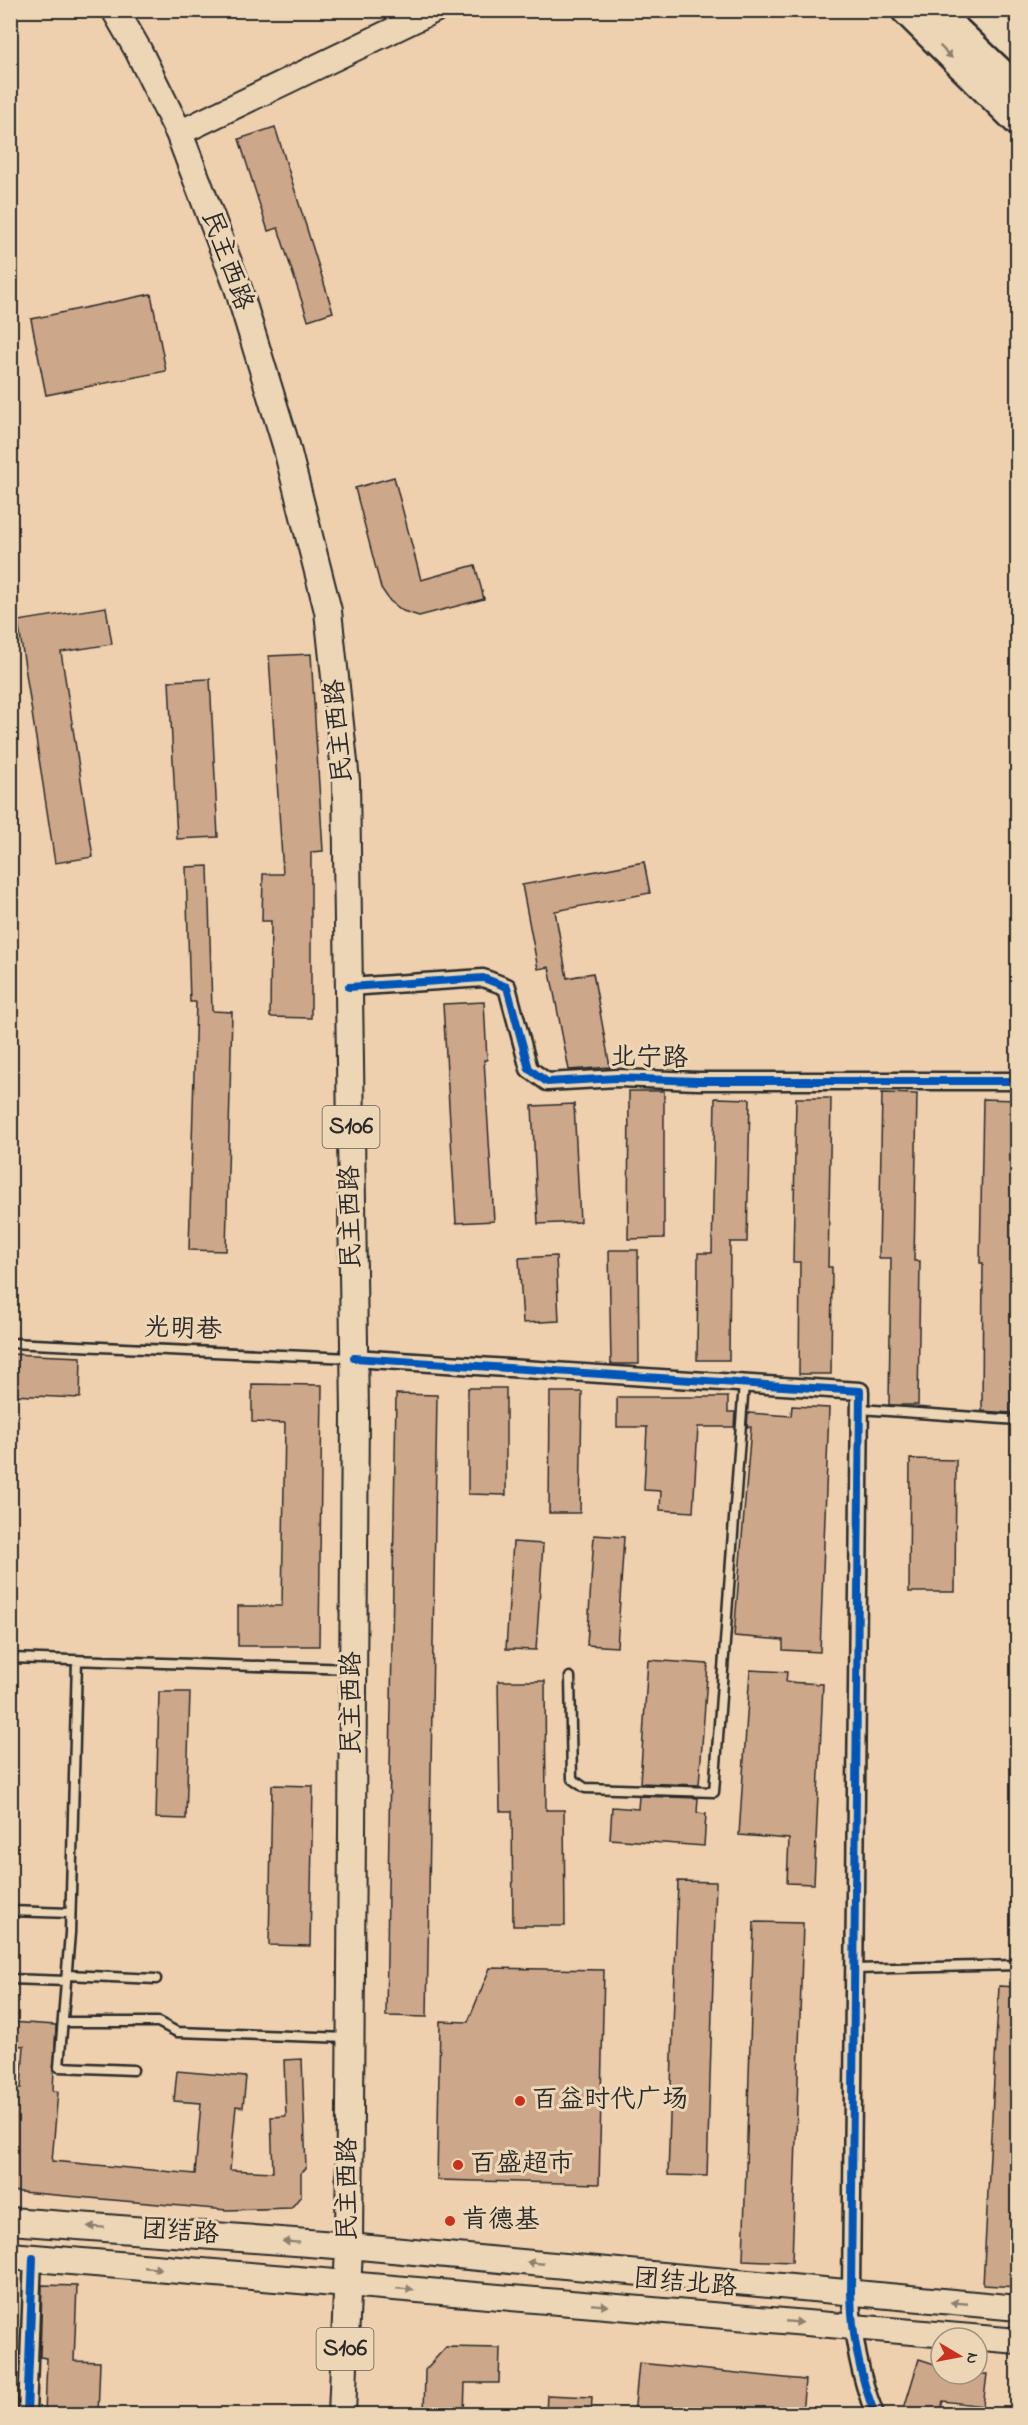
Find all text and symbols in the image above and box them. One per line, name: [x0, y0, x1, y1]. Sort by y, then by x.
one-way arrow: [939, 44, 953, 58]
street label: 民主西路: [190, 206, 262, 316]
street label: 民主西路: [317, 678, 363, 784]
street label: 北宁路: [610, 1039, 688, 1079]
road number: S106: [322, 1106, 380, 1148]
street label: 民主西路: [332, 1165, 372, 1269]
street label: 光明巷: [143, 1310, 223, 1350]
street label: 民主西路: [334, 1651, 372, 1755]
place label: 百益时代广场: [532, 2082, 688, 2120]
marker: 百益时代广场: [513, 2094, 527, 2108]
street label: 民主西路: [330, 2137, 368, 2241]
place label: 百盛超市: [470, 2146, 574, 2184]
marker: 百盛超市: [451, 2158, 465, 2172]
place label: 肯德基: [462, 2202, 540, 2240]
street label: 团结路: [140, 2211, 220, 2255]
marker: 肯德基: [443, 2214, 457, 2228]
one-way arrow: [87, 2222, 106, 2232]
one-way arrow: [281, 2237, 300, 2246]
one-way arrow: [526, 2258, 545, 2268]
street label: 团结北路: [632, 2261, 738, 2307]
one-way arrow: [143, 2263, 162, 2272]
one-way arrow: [396, 2284, 415, 2293]
one-way arrow: [950, 2298, 969, 2308]
one-way arrow: [590, 2300, 609, 2310]
one-way arrow: [784, 2317, 803, 2327]
north arrow: [929, 2326, 989, 2386]
road number: S106: [316, 2328, 374, 2370]
text: N: [959, 2351, 985, 2366]

